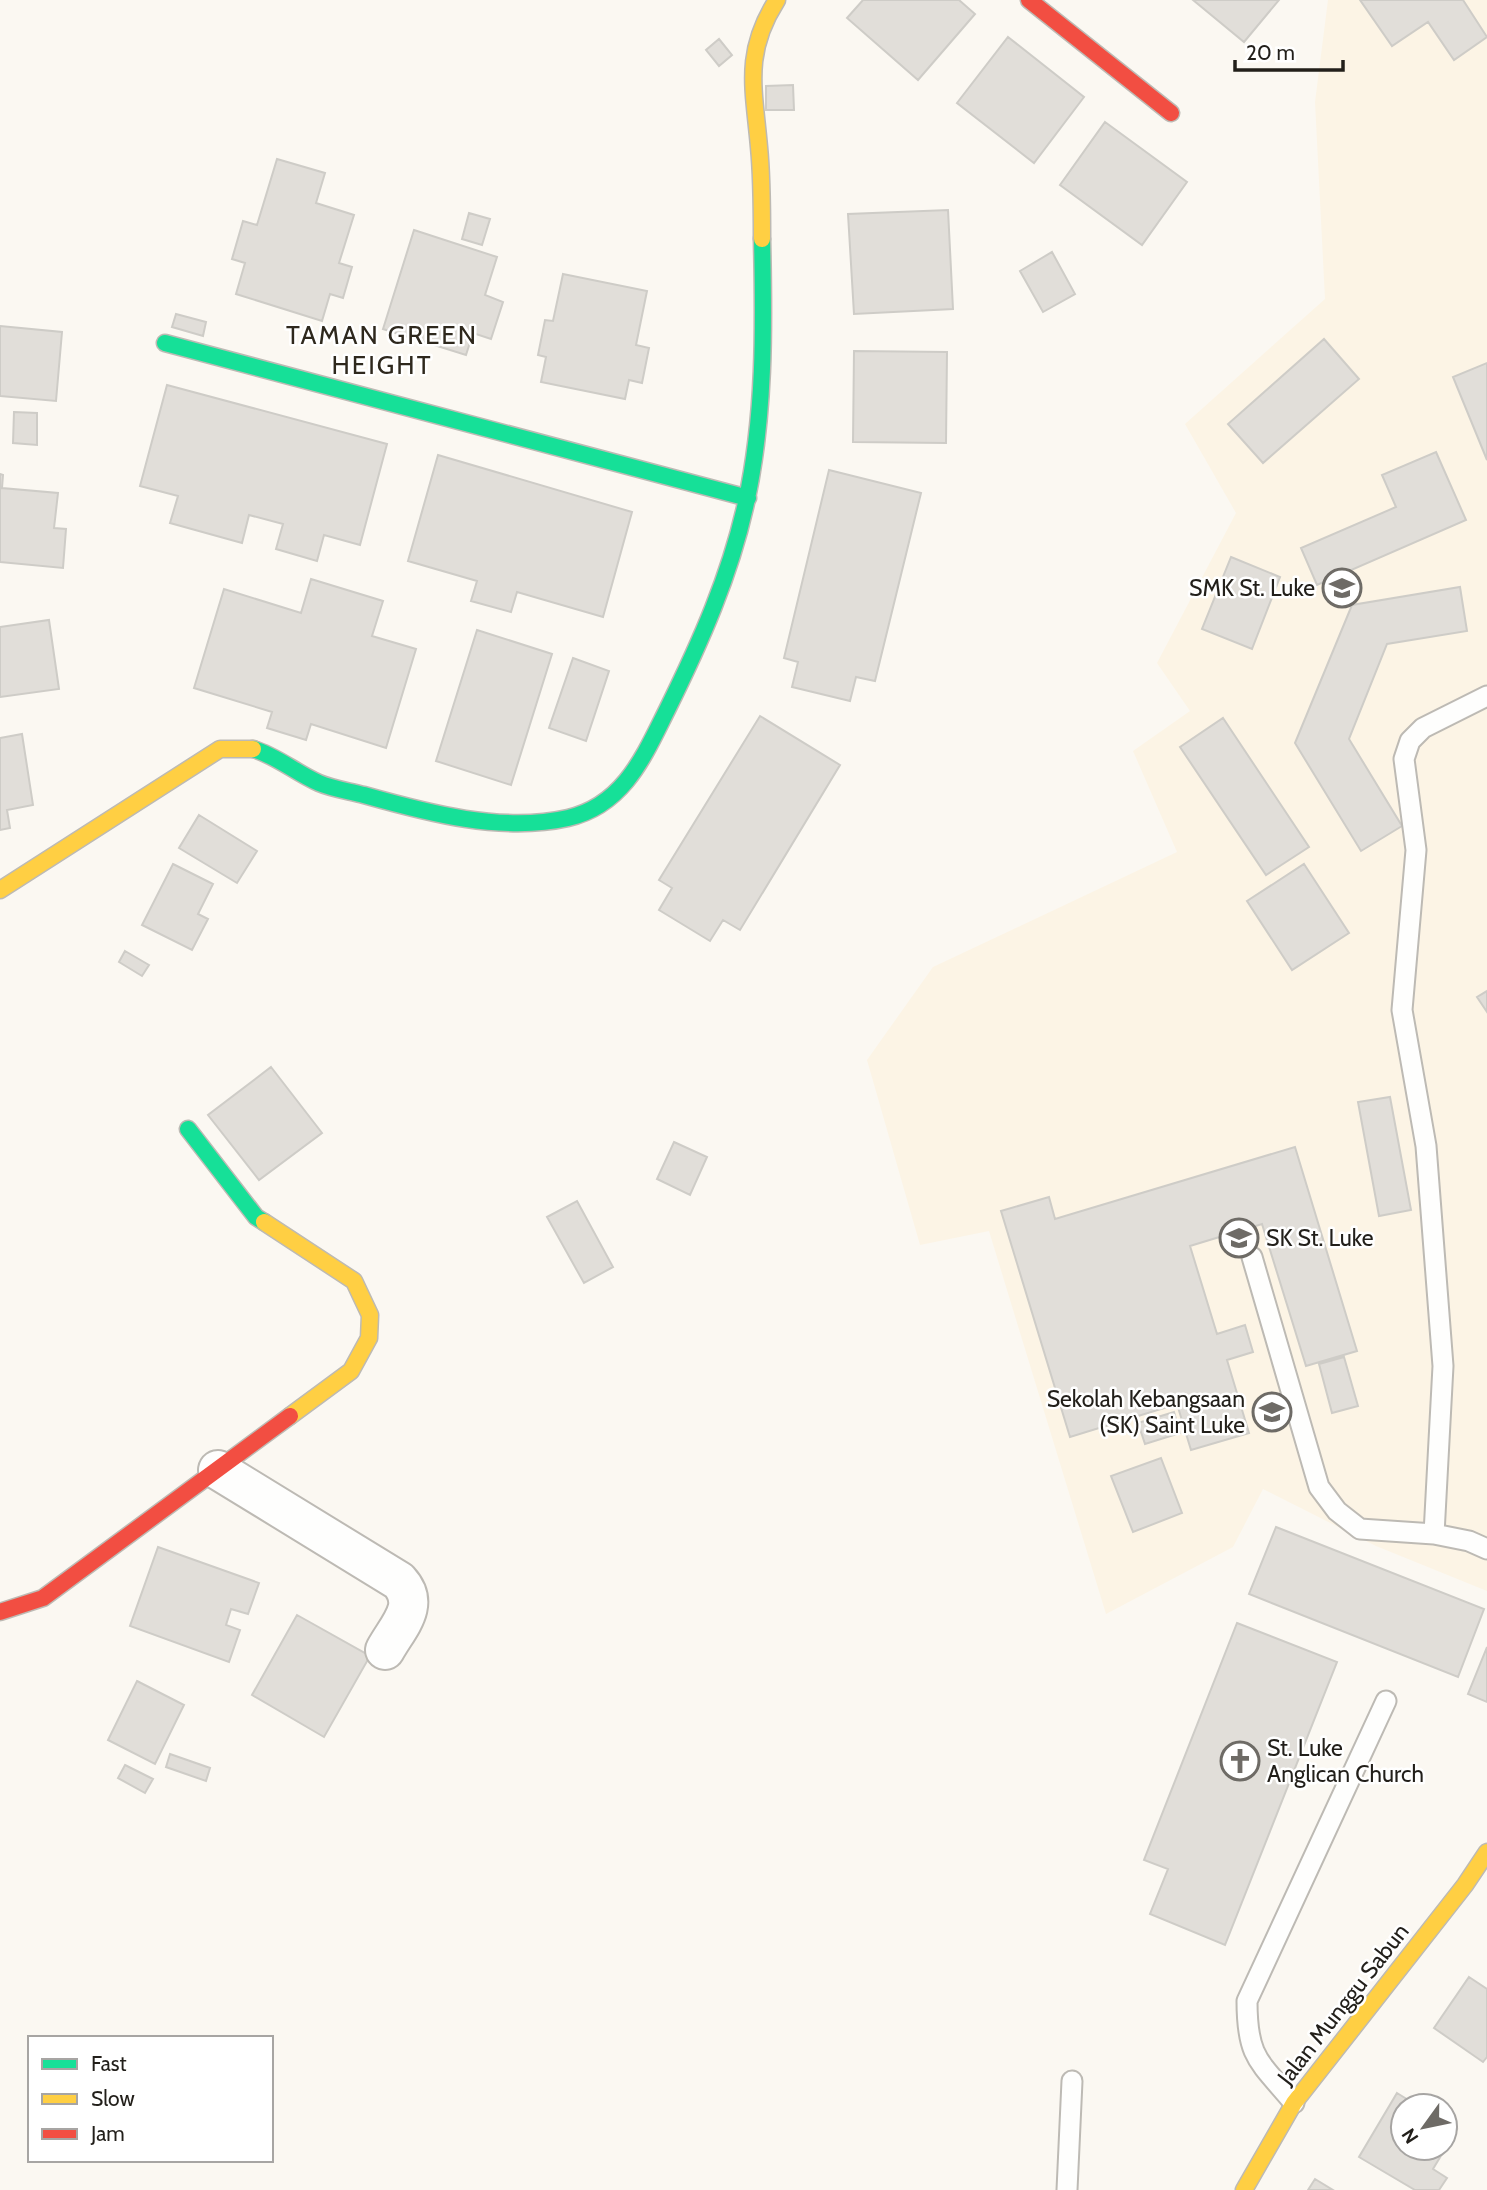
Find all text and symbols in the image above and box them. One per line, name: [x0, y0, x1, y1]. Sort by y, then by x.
scale bar: [1235, 28, 1344, 72]
text: 20 m: [1246, 40, 1295, 65]
district label: TAMAN GREEN HEIGHT: [286, 319, 478, 381]
school or university icon: SMK St. Luke: [1321, 567, 1363, 609]
place label: SMK St. Luke: [1189, 574, 1315, 602]
school or university icon: SK St. Luke: [1218, 1217, 1260, 1259]
place label: SK St. Luke: [1266, 1224, 1374, 1252]
place label: Sekolah Kebangsaan (SK) Saint Luke: [1047, 1385, 1245, 1439]
school or university icon: Sekolah Kebangsaan (SK) Saint Luke: [1251, 1391, 1293, 1433]
place label: St. Luke Anglican Church: [1267, 1734, 1424, 1788]
church icon: St. Luke Anglican Church: [1219, 1740, 1261, 1782]
street label: Jalan Munggu Sabun: [1271, 1918, 1415, 2091]
legend: [28, 2036, 273, 2162]
text: Fast: [91, 2051, 127, 2076]
text: Slow: [91, 2086, 135, 2111]
north arrow: [1389, 2092, 1459, 2162]
text: Jam: [90, 2121, 125, 2146]
text: N: [1397, 2124, 1423, 2148]

